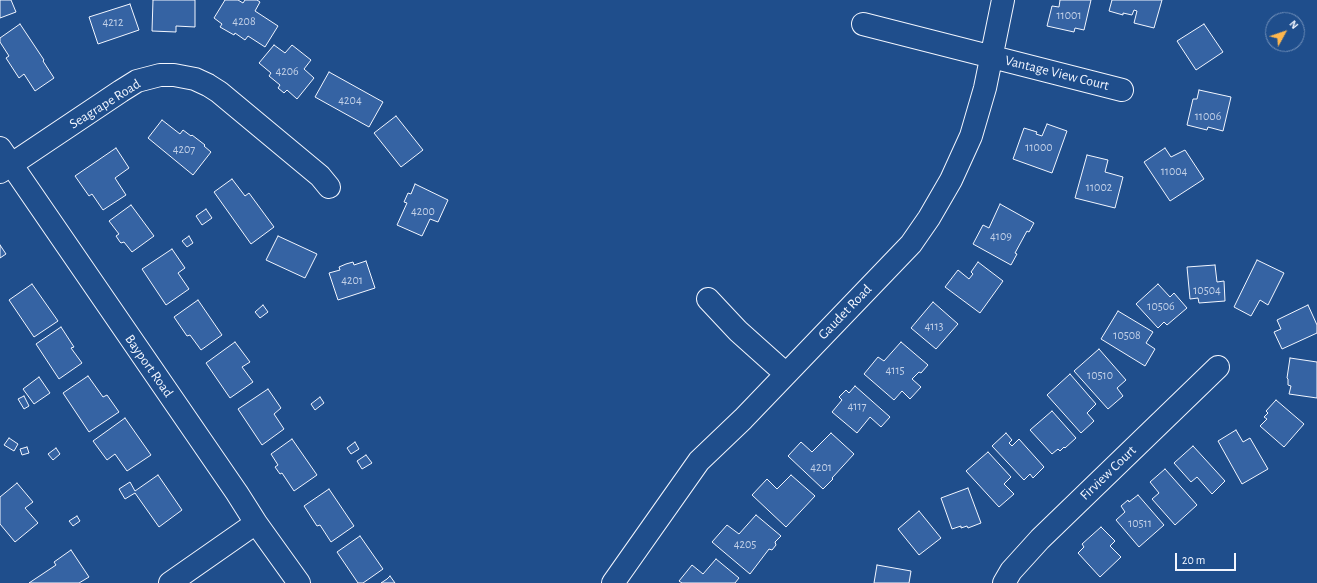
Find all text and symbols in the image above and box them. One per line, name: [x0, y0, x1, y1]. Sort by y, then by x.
house number: 11001: [1056, 8, 1082, 22]
north arrow: [1265, 12, 1305, 52]
house number: 4208: [232, 14, 256, 28]
house number: 4212: [103, 15, 123, 29]
text: N: [1287, 18, 1300, 31]
street label: Vantage View Court: [1003, 52, 1111, 94]
house number: 4206: [275, 64, 299, 78]
street label: Seagrape Road: [66, 76, 144, 132]
house number: 4204: [338, 93, 362, 107]
house number: 11006: [1195, 109, 1221, 123]
house number: 11000: [1025, 140, 1053, 154]
house number: 4207: [173, 142, 195, 156]
house number: 11004: [1161, 164, 1187, 178]
house number: 11002: [1086, 180, 1112, 194]
house number: 4200: [411, 204, 435, 218]
house number: 4109: [990, 229, 1012, 243]
house number: 4201: [341, 273, 363, 287]
street label: Gaudet Road: [815, 281, 875, 343]
house number: 10504: [1193, 283, 1221, 297]
house number: 10506: [1147, 299, 1175, 313]
house number: 4113: [925, 319, 943, 333]
house number: 10508: [1113, 328, 1141, 342]
street label: Bayport Road: [121, 331, 177, 401]
house number: 4115: [885, 363, 905, 377]
house number: 10510: [1087, 368, 1113, 382]
house number: 4117: [847, 399, 867, 413]
street label: Firview Court: [1076, 442, 1140, 504]
house number: 4201: [810, 460, 832, 474]
house number: 10511: [1128, 516, 1152, 530]
house number: 4205: [734, 537, 756, 551]
scale bar: [1177, 545, 1238, 571]
text: 20 m: [1182, 554, 1205, 566]

